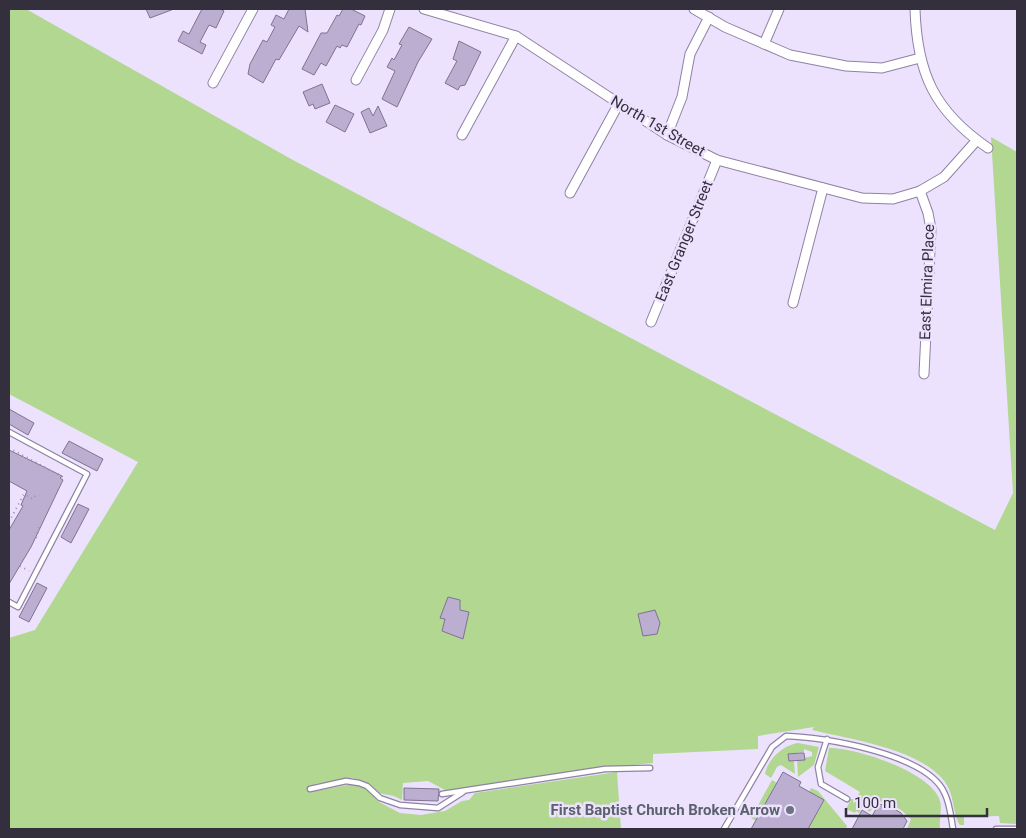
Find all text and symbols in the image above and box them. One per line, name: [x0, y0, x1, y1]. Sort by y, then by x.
street label: North 1st Street: [608, 92, 708, 160]
street label: East Granger Street: [651, 178, 717, 304]
street label: East Elmira Place: [916, 224, 938, 340]
scale bar: [846, 786, 987, 818]
text: 100 m: [854, 794, 896, 812]
place label: First Baptist Church Broken Arrow: [551, 801, 780, 819]
marker: First Baptist Church Broken Arrow: [784, 804, 796, 816]

